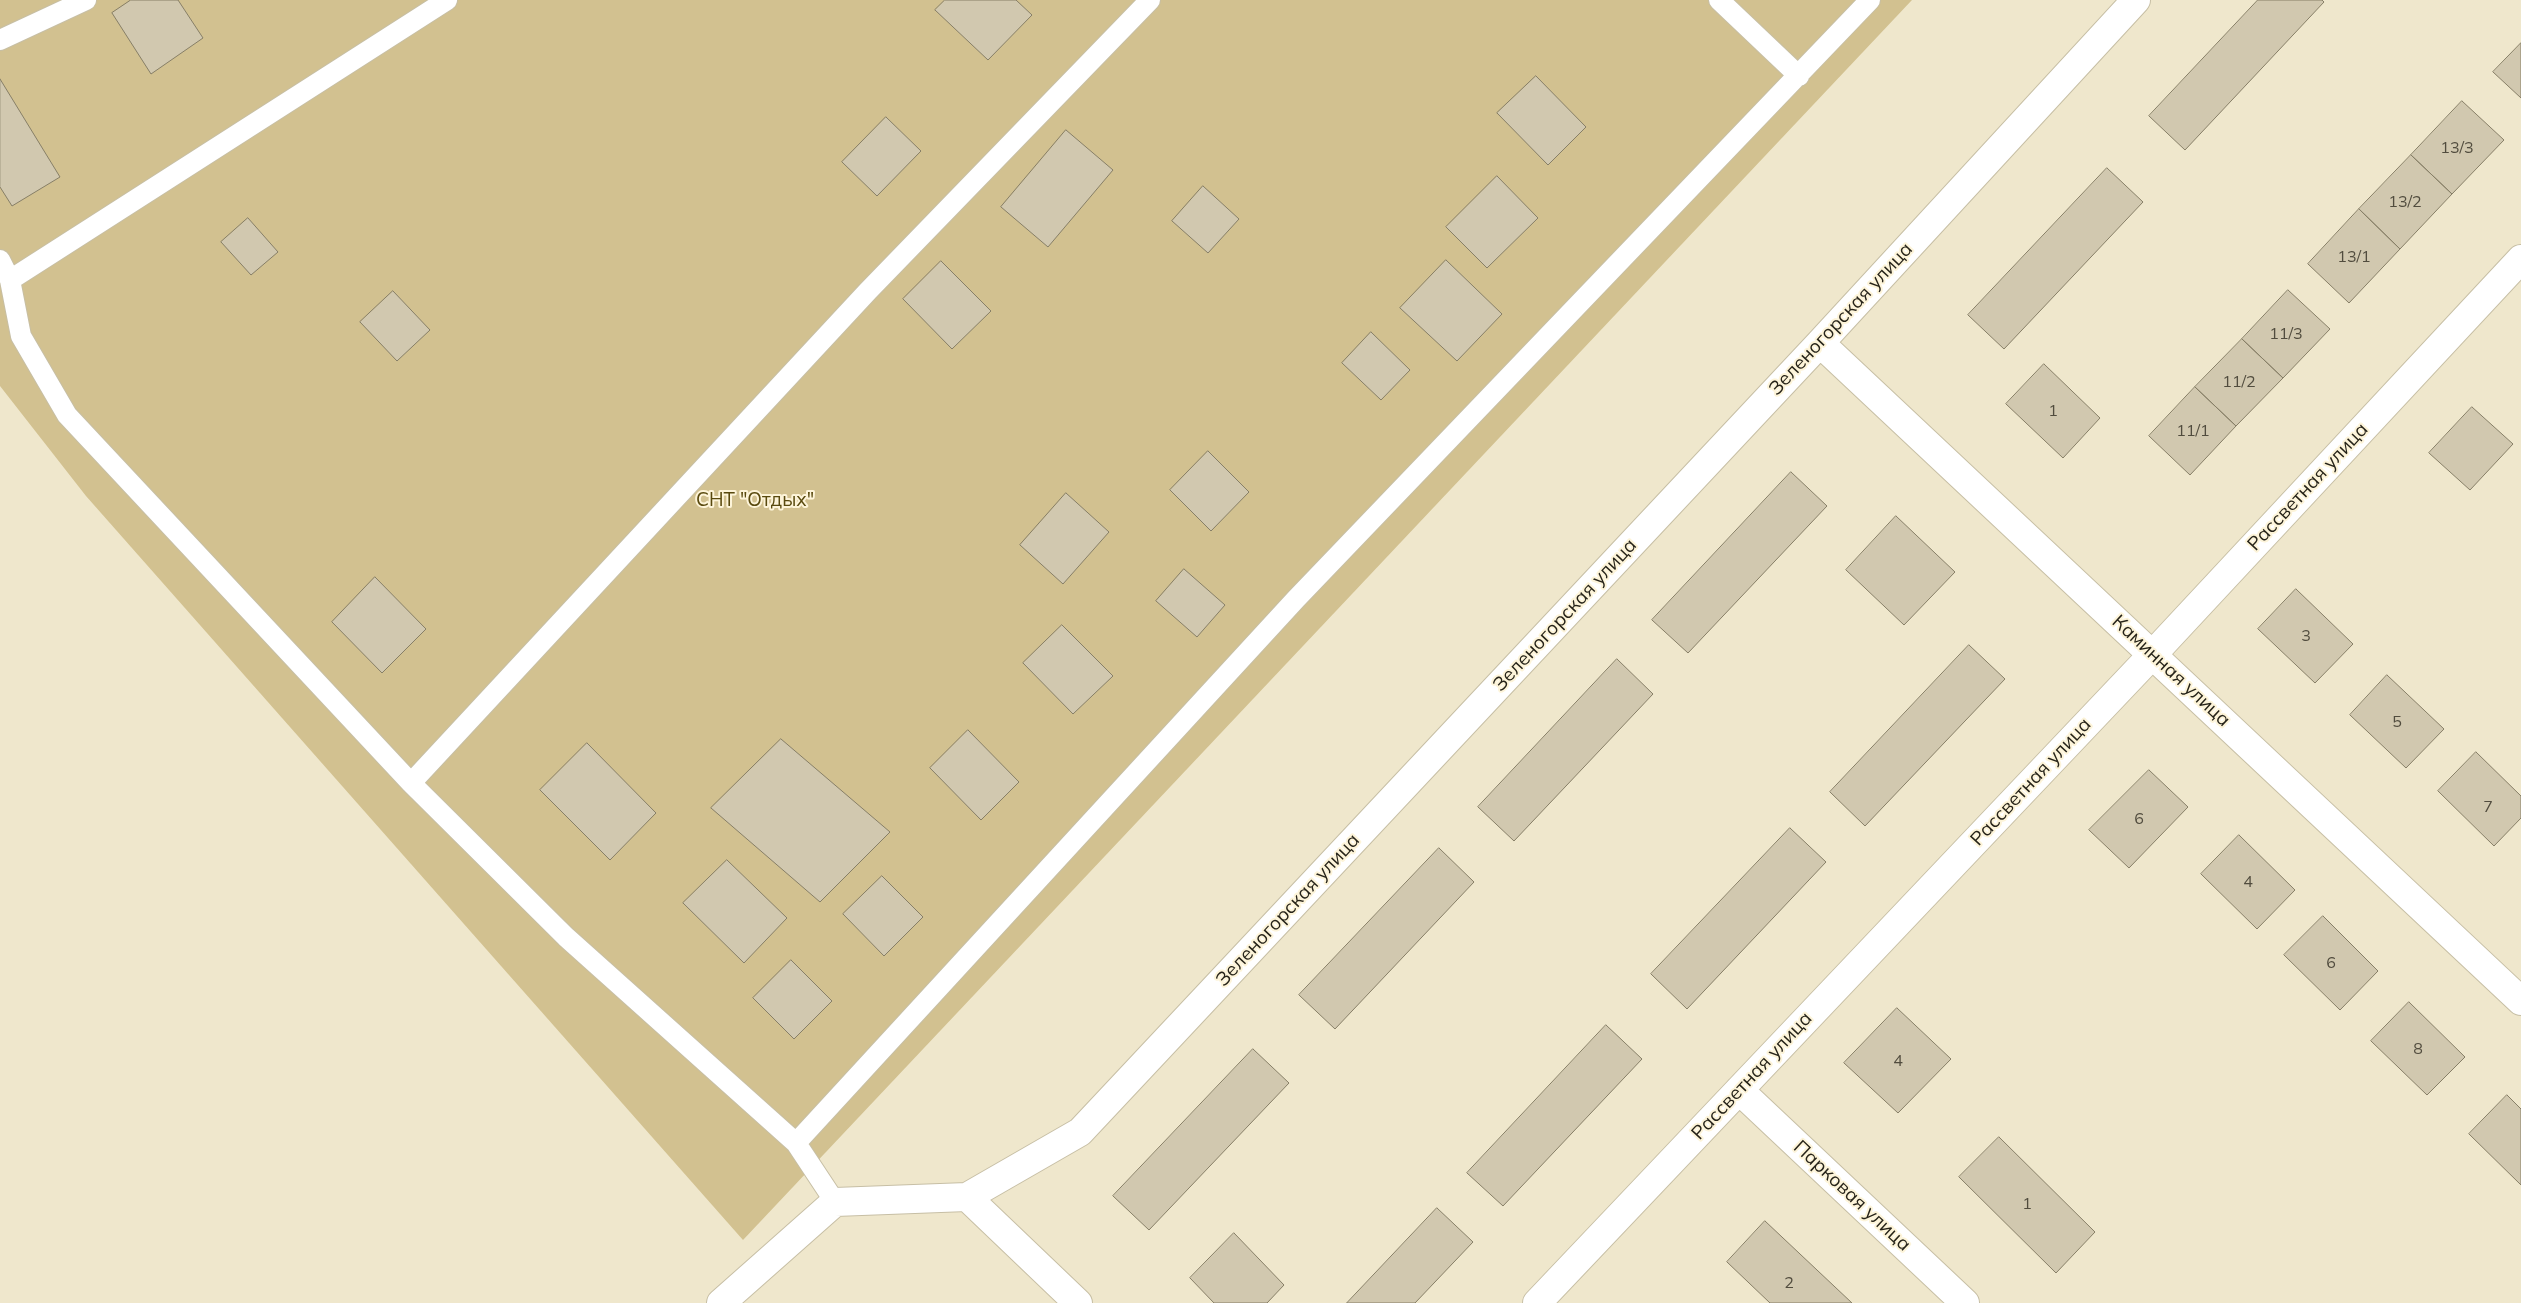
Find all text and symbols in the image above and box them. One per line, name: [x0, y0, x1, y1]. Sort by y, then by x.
house number: 13/3: [2440, 138, 2474, 158]
house number: 13/2: [2388, 192, 2422, 212]
street label: Зеленогорская улица: [1764, 238, 1918, 400]
house number: 13/1: [2337, 247, 2371, 267]
house number: 11/3: [2269, 324, 2303, 344]
house number: 11/2: [2222, 372, 2256, 392]
house number: 1: [2048, 401, 2058, 421]
street label: Рассветная улица: [2243, 418, 2373, 556]
house number: 11/1: [2176, 421, 2210, 441]
park label: СНТ "Отдых": [696, 489, 814, 511]
street label: Зеленогорская улица: [1488, 534, 1642, 696]
street label: Каминная улица: [2107, 610, 2235, 732]
house number: 3: [2301, 626, 2311, 646]
house number: 5: [2392, 712, 2402, 732]
street label: Рассветная улица: [1966, 713, 2096, 851]
house number: 7: [2483, 797, 2493, 817]
house number: 6: [2134, 809, 2144, 829]
street label: Зеленогорская улица: [1211, 829, 1365, 991]
house number: 4: [2243, 872, 2253, 892]
house number: 6: [2326, 953, 2336, 973]
street label: Рассветная улица: [1687, 1007, 1817, 1145]
house number: 8: [2413, 1039, 2423, 1059]
house number: 4: [1893, 1051, 1903, 1071]
street label: Парковая улица: [1789, 1136, 1915, 1256]
house number: 1: [2022, 1194, 2032, 1214]
house number: 2: [1784, 1273, 1794, 1293]

